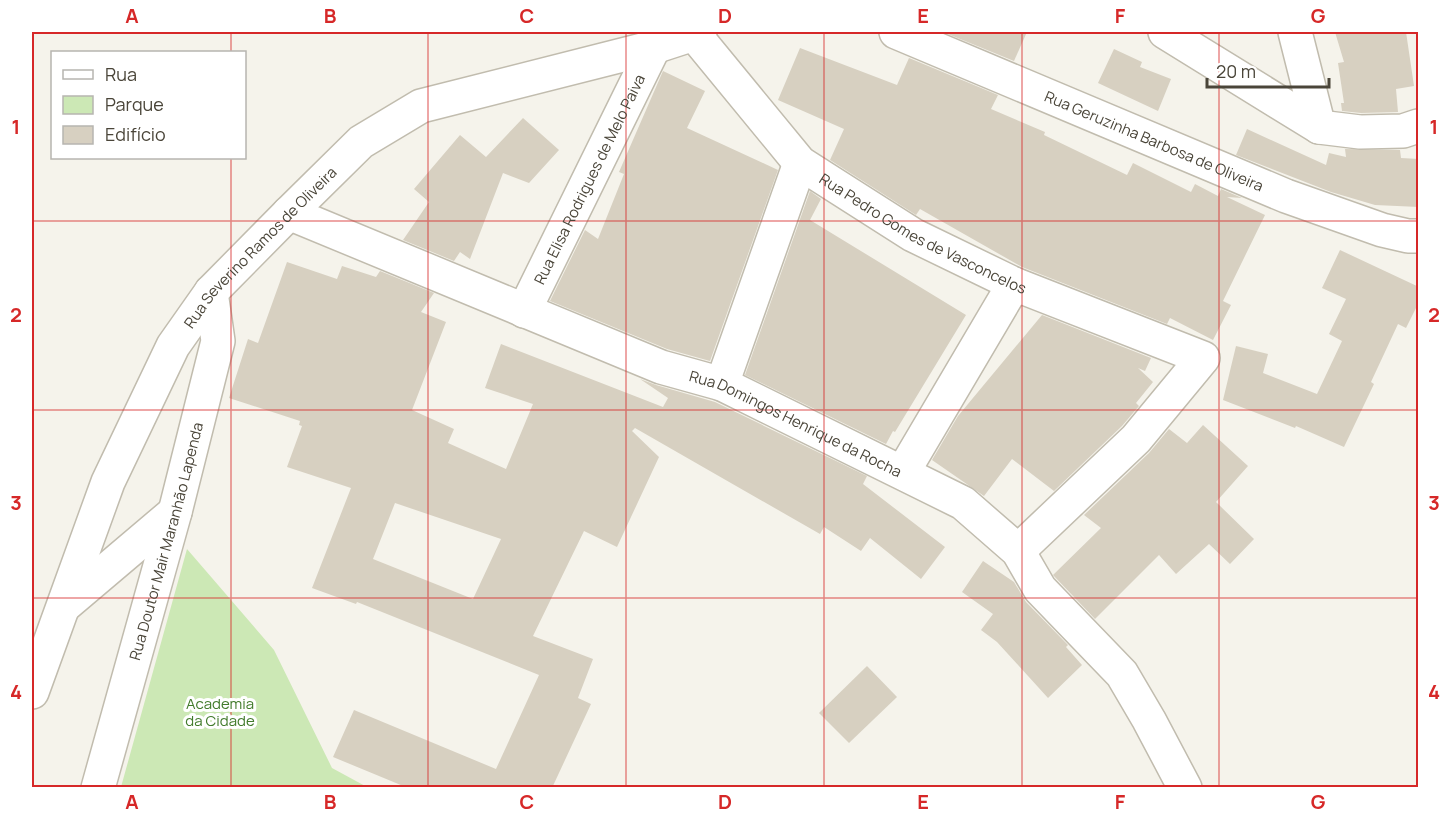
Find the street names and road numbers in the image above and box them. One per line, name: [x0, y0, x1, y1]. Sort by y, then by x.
street label: Rua Elisa Rodrigues de Melo Paiva: [528, 71, 650, 288]
street label: Rua Geruzinha Barbosa de Oliveira: [1041, 85, 1267, 196]
street label: Rua Severino Ramos de Oliveira: [178, 162, 341, 332]
street label: Rua Pedro Gomes de Vasconcelos: [816, 168, 1030, 298]
street label: Rua Domingos Henrique da Rocha: [687, 365, 906, 482]
street label: Rua Doutor Mair Maranhão Lapenda: [124, 420, 208, 662]

